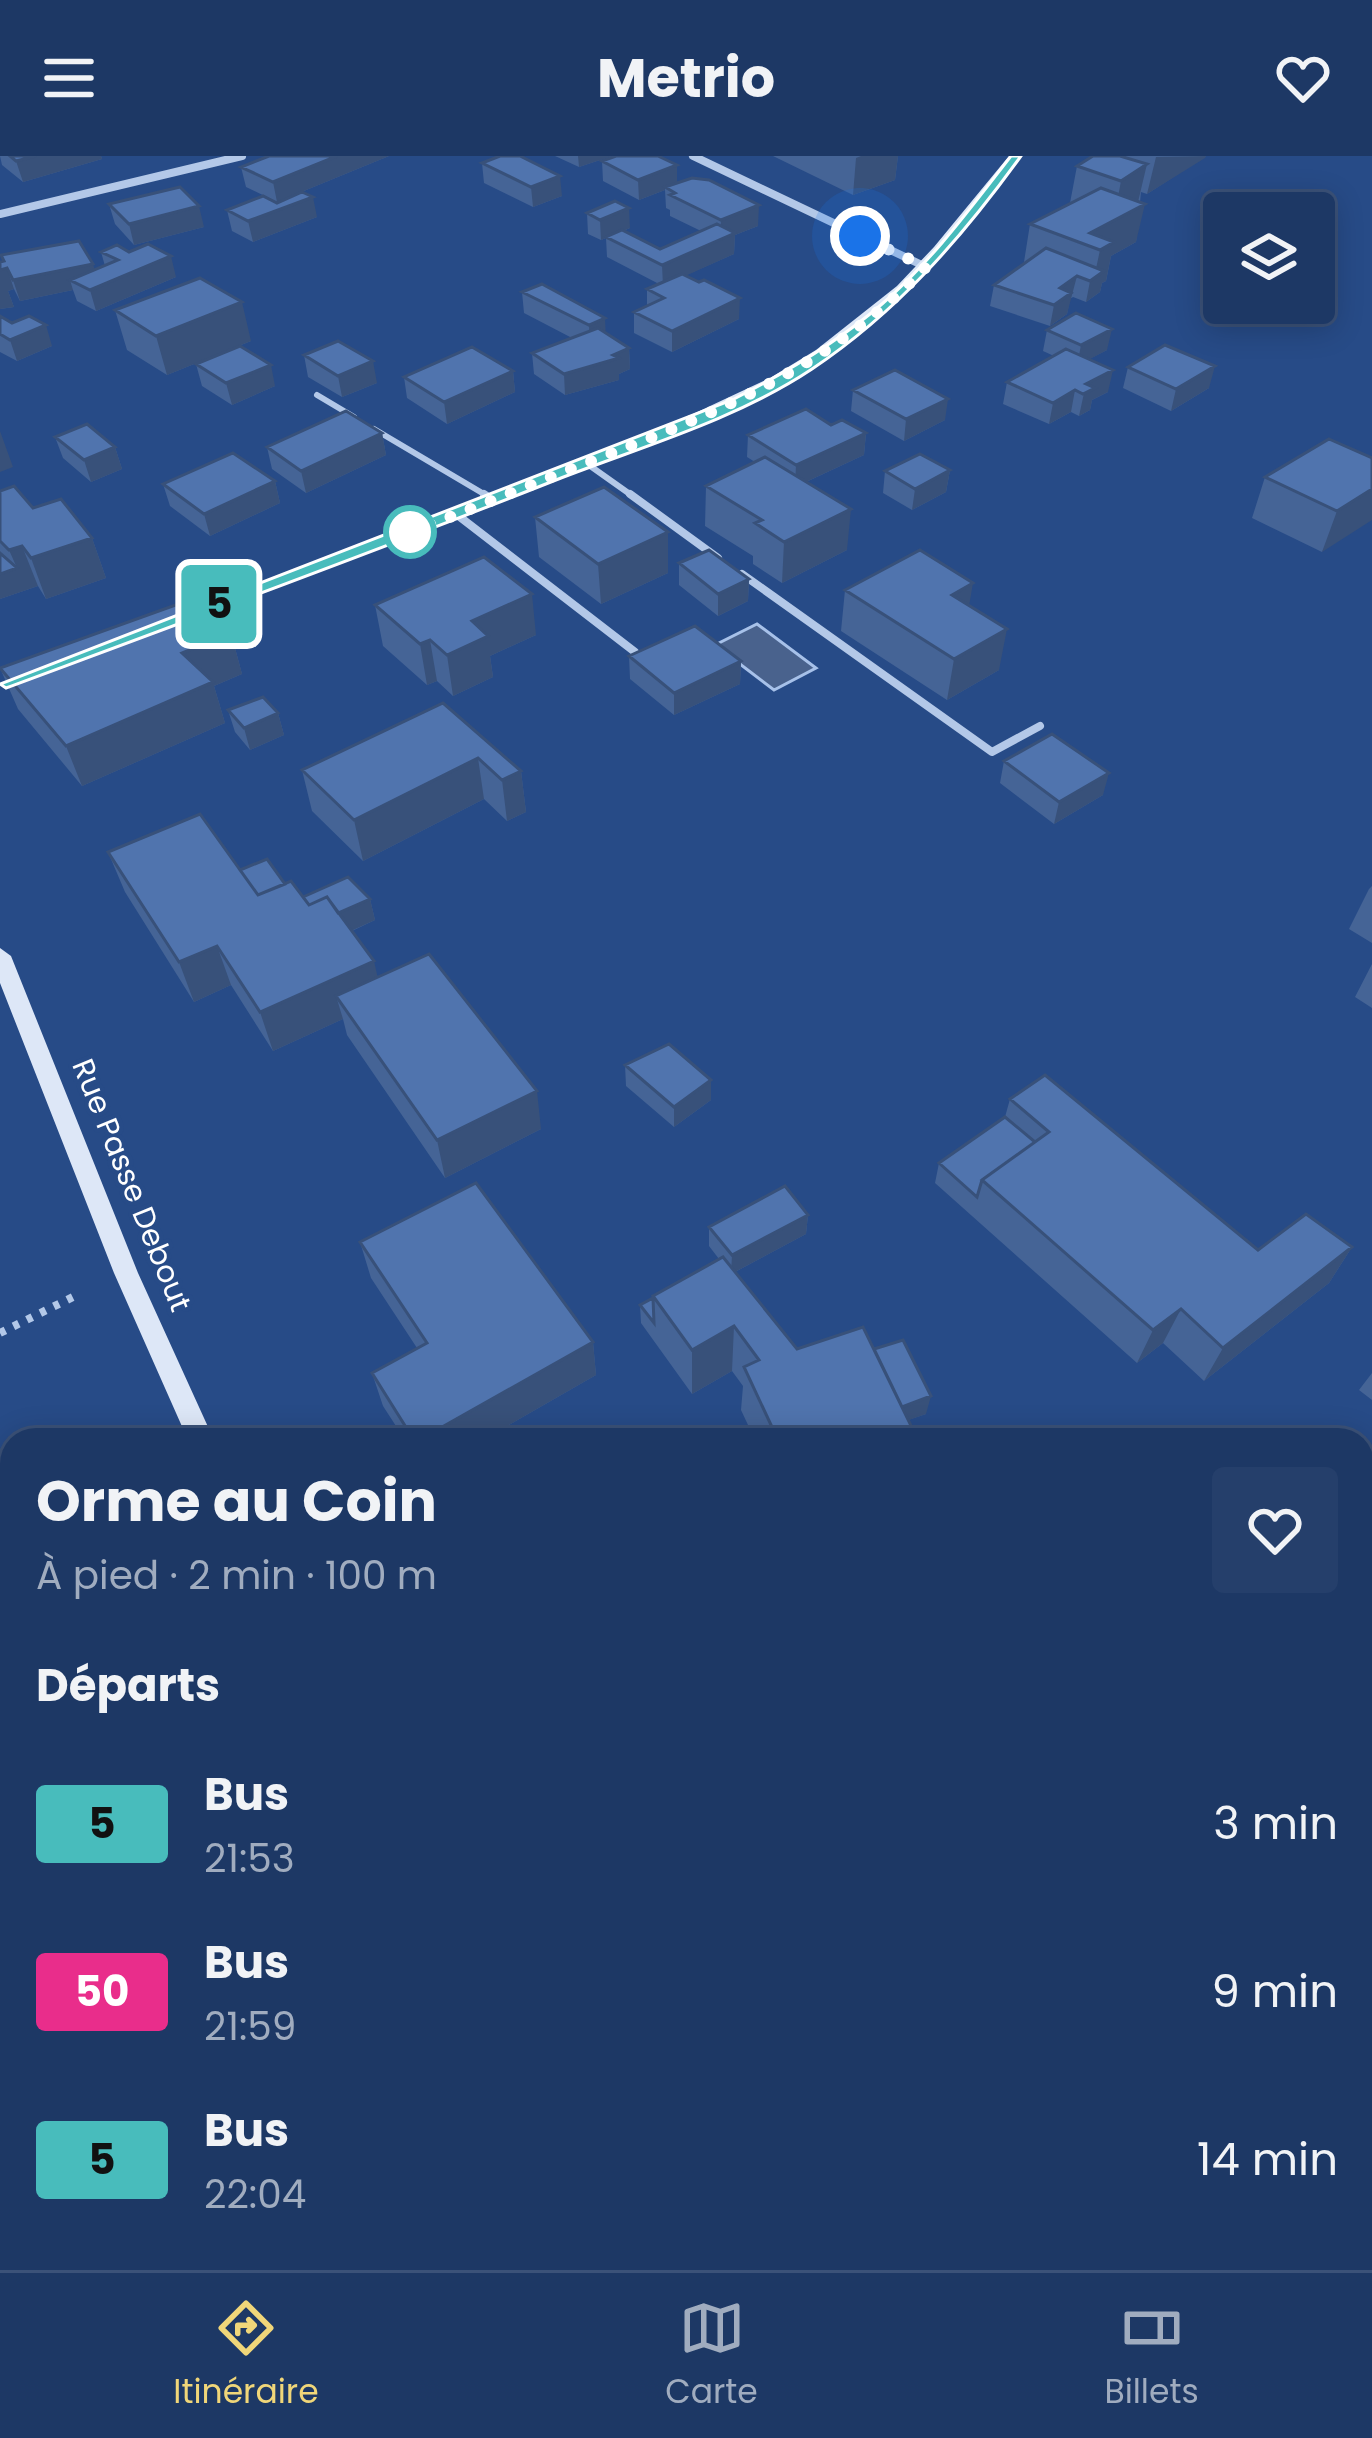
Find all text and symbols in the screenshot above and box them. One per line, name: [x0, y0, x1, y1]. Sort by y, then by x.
text: Metrio: [597, 40, 775, 116]
icon: menu: [36, 45, 102, 111]
icon: heart: [1270, 45, 1336, 111]
map controls: [1203, 192, 1335, 324]
button: layers: [1203, 192, 1335, 324]
your location: [830, 206, 890, 266]
unlabelled marker: [385, 507, 435, 557]
line badge: 5: [180, 565, 258, 643]
text: 5: [205, 574, 233, 633]
street label: Rue Passe Debout: [62, 1052, 202, 1318]
text: Orme au Coin: [36, 1461, 437, 1541]
button: heart: [1212, 1467, 1338, 1593]
text: À pied · 2 min · 100 m: [36, 1548, 437, 1603]
text: Départs: [36, 1654, 220, 1717]
text: Bus: [204, 1763, 289, 1826]
text: 3 min: [1213, 1792, 1338, 1855]
text: 5: [88, 1794, 116, 1853]
text: 21:53: [204, 1831, 295, 1886]
text: Bus: [204, 1931, 289, 1994]
text: 9 min: [1211, 1960, 1338, 2023]
text: 50: [75, 1962, 129, 2021]
text: 21:59: [204, 1999, 296, 2054]
text: Bus: [204, 2099, 289, 2162]
text: 14 min: [1197, 2128, 1338, 2191]
text: 5: [88, 2130, 116, 2189]
text: 22:04: [204, 2167, 306, 2222]
tab: Itinéraire: [173, 2295, 319, 2417]
tab: Carte: [665, 2295, 758, 2417]
tab: Billets: [1104, 2295, 1199, 2417]

